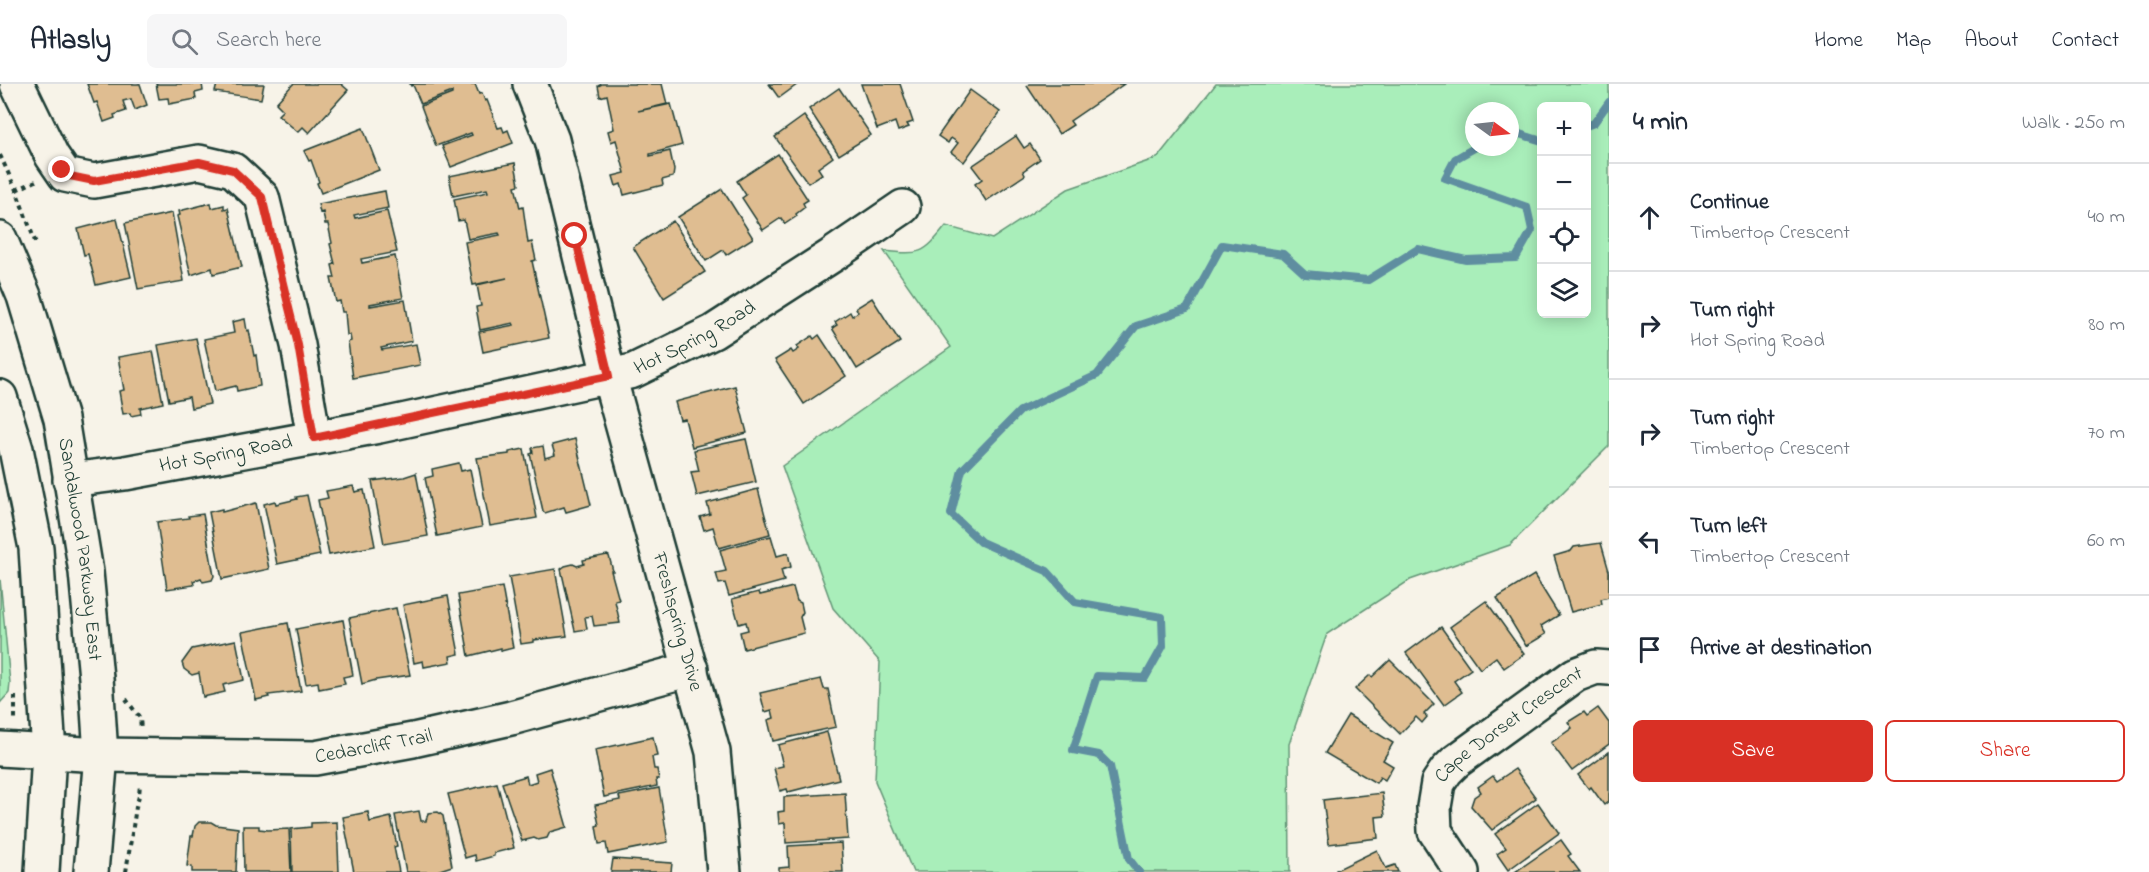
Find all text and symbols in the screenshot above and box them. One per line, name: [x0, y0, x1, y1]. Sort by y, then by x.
search box: [147, 14, 567, 68]
text: Atlasly: [30, 21, 111, 62]
icon: search: [168, 25, 201, 58]
text: Search here: [216, 25, 321, 57]
text: Home: [1814, 26, 1863, 56]
text: Map: [1896, 26, 1931, 56]
text: About: [1964, 26, 2018, 56]
text: Contact: [2051, 26, 2119, 56]
north arrow: [1465, 102, 1519, 156]
map controls: [1537, 102, 1591, 318]
button: +: [1537, 102, 1591, 156]
text: 4 min: [1633, 104, 1688, 142]
text: Walk · 250 m: [2022, 109, 2125, 138]
route end: [48, 156, 74, 182]
button: −: [1537, 156, 1591, 210]
text: Continue: [1690, 187, 1769, 219]
icon: ahead: [1633, 201, 1666, 234]
text: 40 m: [2088, 203, 2125, 232]
button: locate: [1537, 210, 1591, 264]
text: Timbertop Crescent: [1690, 219, 1850, 248]
route start: [561, 222, 587, 248]
button: layers: [1537, 264, 1591, 318]
street label: Hot Spring Road: [629, 293, 762, 383]
text: Turn right: [1690, 295, 1775, 327]
icon: right: [1633, 309, 1666, 342]
text: 80 m: [2088, 311, 2125, 340]
text: Hot Spring Road: [1690, 327, 1825, 356]
text: Turn right: [1690, 403, 1775, 435]
icon: right: [1633, 417, 1666, 450]
text: 70 m: [2088, 419, 2125, 448]
street label: Hot Spring Road: [157, 428, 295, 481]
text: Timbertop Crescent: [1690, 435, 1850, 464]
street label: Sandalwood Parkway East: [50, 436, 109, 662]
text: Turn left: [1690, 511, 1767, 543]
icon: left: [1633, 525, 1666, 558]
text: 60 m: [2087, 527, 2125, 556]
text: Timbertop Crescent: [1690, 543, 1850, 572]
street label: Freshspring Drive: [644, 548, 710, 695]
icon: arrive: [1633, 633, 1666, 666]
text: Arrive at destination: [1690, 633, 1872, 665]
street label: Cape Dorset Crescent: [1427, 659, 1587, 789]
button: Save: [1633, 720, 1873, 782]
button: Share: [1885, 720, 2125, 782]
street label: Cedarcliff Trail: [313, 722, 435, 772]

